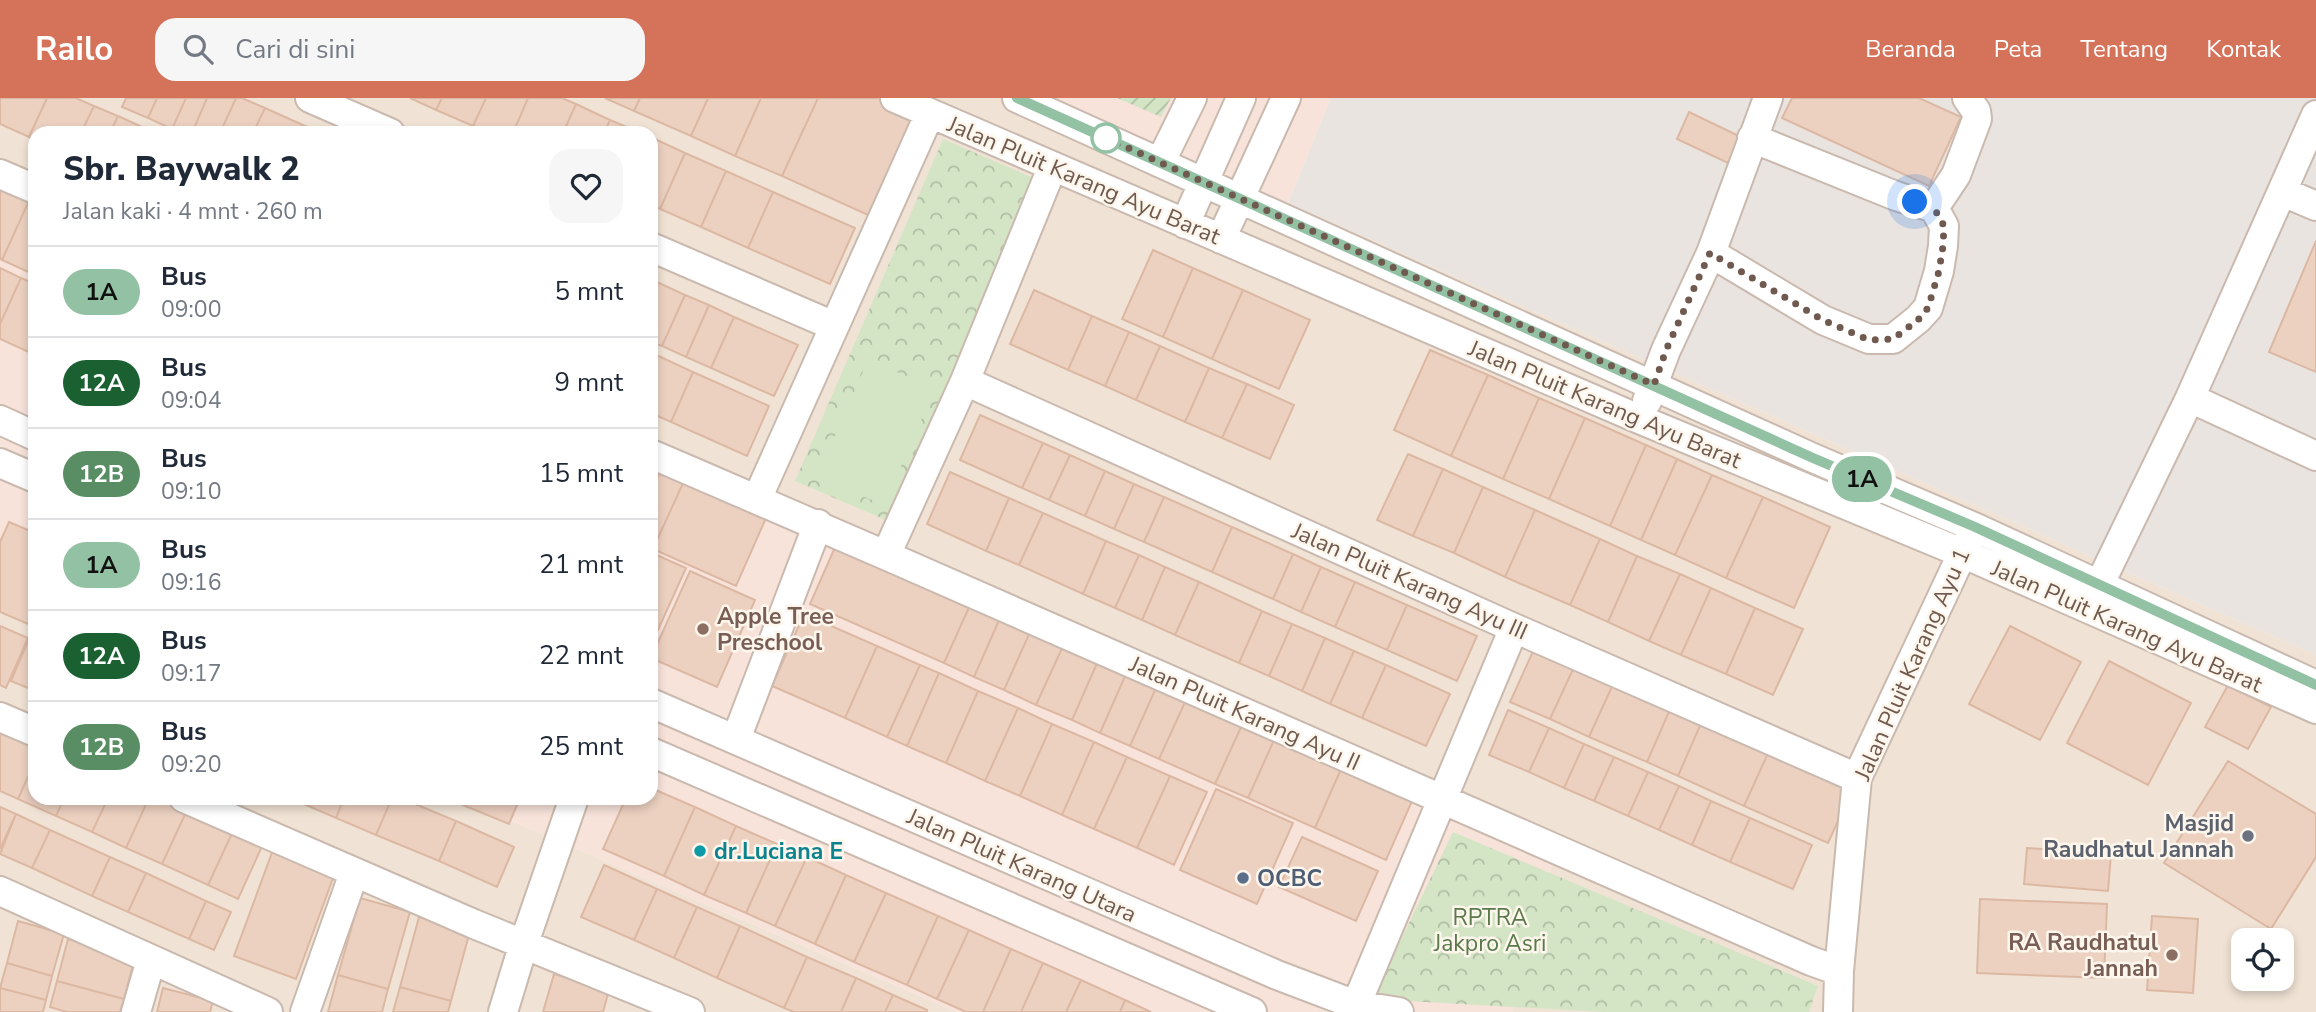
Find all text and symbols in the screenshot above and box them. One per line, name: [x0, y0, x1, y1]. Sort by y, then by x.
search box: [155, 18, 645, 81]
text: Railo: [35, 27, 113, 72]
icon: search: [179, 30, 217, 68]
text: Cari di sini: [235, 32, 355, 67]
text: Beranda: [1865, 33, 1956, 65]
text: Peta: [1994, 33, 2042, 65]
text: Tentang: [2080, 33, 2168, 65]
text: Kontak: [2206, 33, 2281, 65]
street label: Jalan Pluit Karang Ayu Barat: [942, 108, 1226, 252]
unlabelled marker: [1091, 123, 1121, 153]
text: Sbr. Baywalk 2: [63, 147, 300, 192]
button: heart: [549, 149, 623, 223]
your location: [1897, 184, 1932, 219]
text: Jalan kaki · 4 mnt · 260 m: [63, 196, 323, 227]
text: Bus: [161, 259, 207, 294]
text: 5 mnt: [555, 274, 623, 309]
text: 1A: [85, 276, 118, 308]
text: 09:00: [161, 294, 221, 325]
street label: Jalan Pluit Karang Ayu Barat: [1463, 332, 1747, 476]
text: Bus: [161, 350, 207, 385]
text: 9 mnt: [555, 365, 623, 400]
text: 12A: [78, 367, 125, 399]
text: 09:04: [161, 385, 221, 416]
text: Bus: [161, 441, 207, 476]
text: 15 mnt: [539, 456, 623, 491]
line badge: 1A: [1830, 456, 1894, 502]
text: 12B: [79, 458, 124, 490]
text: 1A: [1846, 463, 1878, 495]
text: 09:10: [161, 476, 221, 507]
street label: Jalan Pluit Karang Ayu III: [1286, 515, 1533, 647]
text: Bus: [161, 532, 207, 567]
street label: Jalan Pluit Karang Ayu 1: [1847, 543, 1978, 786]
text: 21 mnt: [539, 547, 623, 582]
text: 1A: [85, 549, 118, 581]
street label: Jalan Pluit Karang Ayu Barat: [1986, 552, 2268, 701]
text: 09:16: [161, 567, 221, 598]
place label: Apple Tree Preschool: [717, 601, 834, 658]
marker: Apple Tree Preschool: [695, 621, 711, 637]
text: Bus: [161, 623, 207, 658]
text: 22 mnt: [539, 638, 623, 673]
text: 12A: [78, 640, 125, 672]
street label: Jalan Pluit Karang Ayu II: [1124, 648, 1365, 778]
text: 09:17: [161, 658, 221, 689]
text: Bus: [161, 714, 207, 749]
text: 25 mnt: [539, 729, 623, 764]
text: 12B: [79, 731, 124, 763]
text: 09:20: [161, 749, 221, 780]
street label: Jalan Pluit Karang Utara: [901, 800, 1141, 930]
place label: Masjid Raudhatul Jannah: [2043, 808, 2234, 865]
marker: Masjid Raudhatul Jannah: [2240, 828, 2256, 844]
place label: dr.Luciana E: [714, 836, 843, 867]
marker: dr.Luciana E: [692, 843, 708, 859]
place label: OCBC: [1257, 863, 1322, 894]
marker: OCBC: [1235, 870, 1251, 886]
park label: RPTRA Jakpro Asri: [1433, 902, 1546, 959]
place label: RA Raudhatul Jannah: [2008, 927, 2159, 984]
map controls: [2231, 928, 2294, 991]
button: locate: [2231, 928, 2294, 991]
marker: RA Raudhatul Jannah: [2164, 947, 2180, 963]

